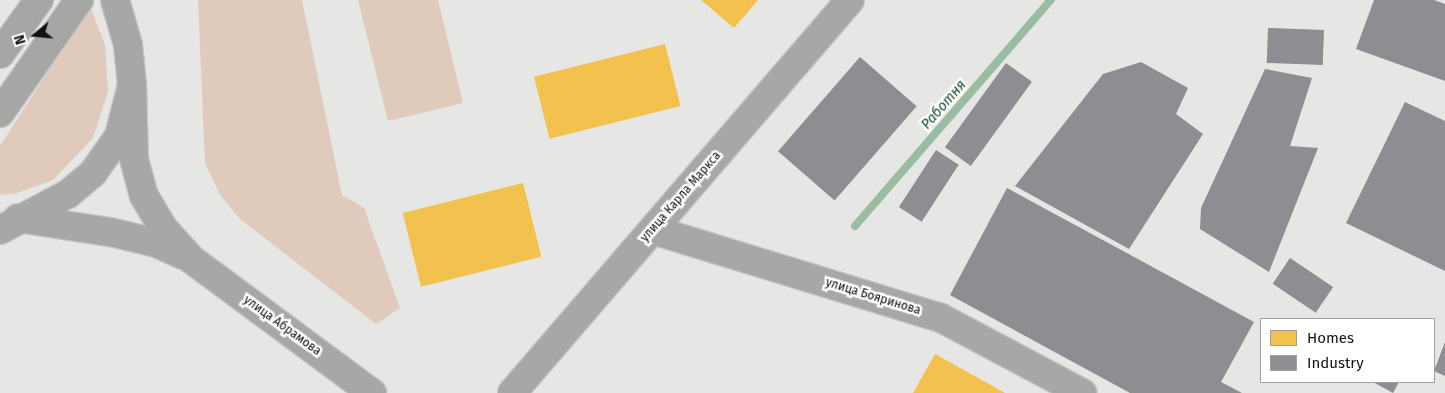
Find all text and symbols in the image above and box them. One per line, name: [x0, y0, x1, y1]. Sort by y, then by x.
north arrow: [10, 10, 60, 60]
text: N: [11, 33, 30, 46]
water label: Работня: [918, 77, 970, 133]
street label: улица Карла Маркса: [638, 149, 724, 245]
street label: улица Бояринова: [824, 276, 922, 318]
street label: улица Абрамова: [240, 293, 324, 359]
legend: [1260, 318, 1435, 383]
text: Homes: [1307, 329, 1354, 347]
text: Industry: [1307, 354, 1364, 372]

